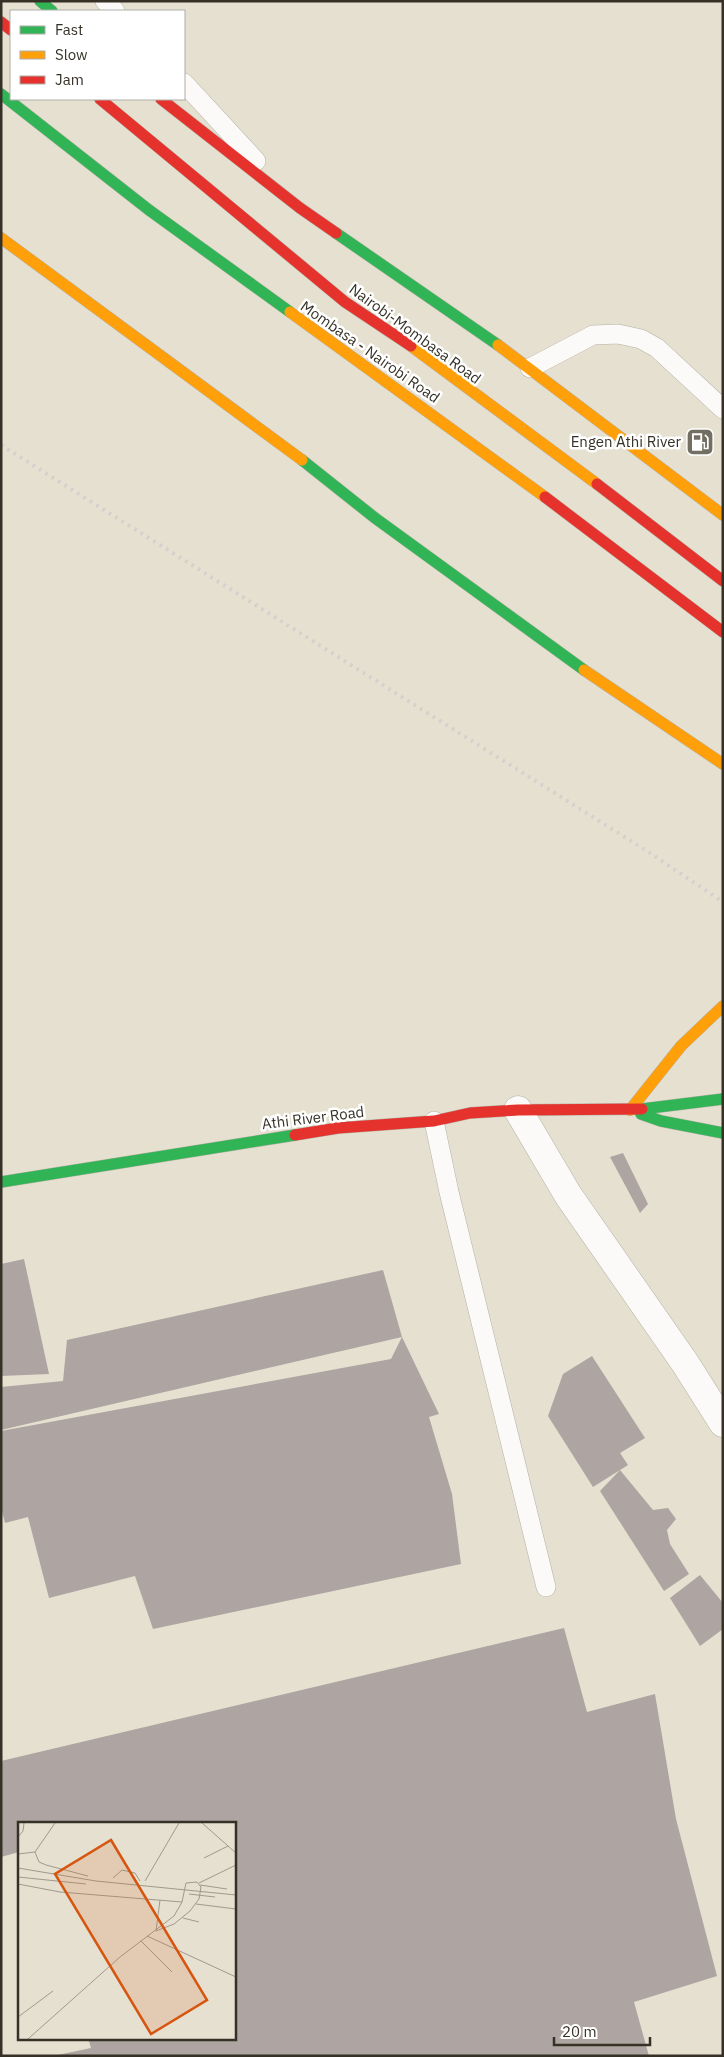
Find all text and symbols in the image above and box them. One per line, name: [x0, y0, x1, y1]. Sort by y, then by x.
legend: [10, 10, 185, 100]
text: Fast: [55, 20, 83, 39]
text: Slow: [55, 45, 88, 64]
text: Jam: [55, 70, 84, 89]
street label: Nairobi-Mombasa Road: [346, 279, 485, 388]
street label: Mombasa - Nairobi Road: [297, 296, 443, 407]
fuel station icon: Engen Athi River: [685, 427, 715, 457]
place label: Engen Athi River: [571, 432, 681, 451]
street label: Athi River Road: [261, 1102, 365, 1133]
inset map: [18, 1822, 235, 2040]
scale bar: [554, 2014, 650, 2046]
text: 20 m: [562, 2022, 597, 2041]

